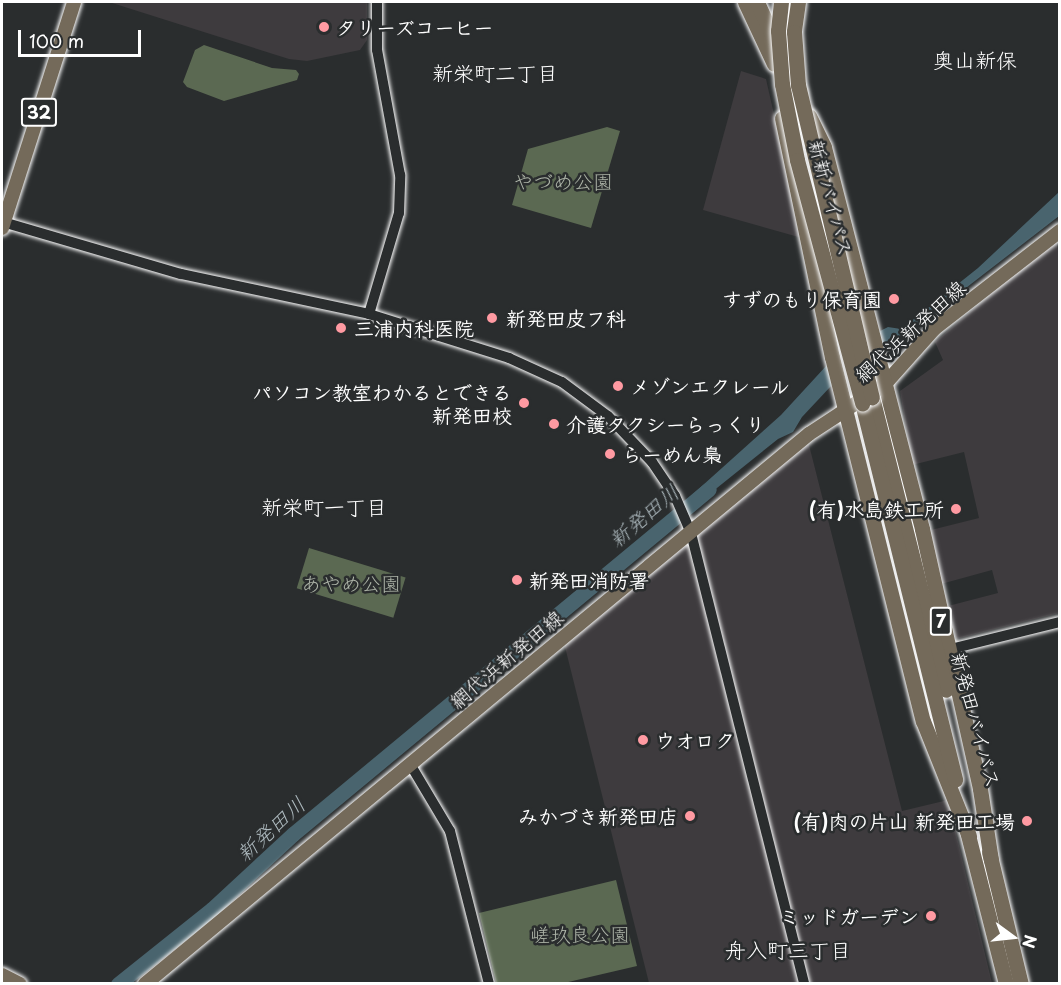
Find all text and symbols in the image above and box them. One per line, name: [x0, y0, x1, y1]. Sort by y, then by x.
place label: タリーズコーヒー: [336, 15, 496, 39]
scale bar: [21, 18, 144, 56]
marker: タリーズコーヒー: [317, 20, 331, 34]
text: 100 m: [29, 27, 84, 54]
district label: 奥山新保: [933, 46, 1017, 72]
district label: 新栄町二丁目: [432, 59, 558, 85]
road number: 32: [20, 97, 58, 127]
street label: 新新バイパス: [804, 137, 858, 259]
park label: やづめ公園: [513, 169, 613, 193]
street label: 網代浜新発田線: [850, 275, 970, 387]
place label: すずのもり保育園: [722, 287, 882, 311]
marker: すずのもり保育園: [887, 292, 901, 306]
place label: 新発田皮フ科: [506, 306, 626, 330]
marker: 新発田皮フ科: [483, 309, 501, 327]
place label: 三浦内科医院: [354, 316, 474, 340]
marker: 三浦内科医院: [332, 319, 350, 337]
place label: メゾンエクレール: [630, 374, 791, 398]
marker: メゾンエクレール: [611, 379, 625, 393]
place label: パソコン教室わかるとできる 新発田校: [252, 380, 512, 427]
marker: パソコン教室わかるとできる 新発田校: [517, 396, 531, 410]
place label: 介護タクシーらっくり: [566, 412, 766, 436]
marker: 介護タクシーらっくり: [547, 417, 561, 431]
place label: らーめん梟: [622, 442, 722, 466]
marker: らーめん梟: [603, 447, 617, 461]
water label: 新発田川: [603, 478, 683, 552]
district label: 新栄町一丁目: [261, 493, 387, 519]
place label: (有)水島鉄工所: [809, 497, 944, 521]
marker: (有)水島鉄工所: [949, 502, 963, 516]
place label: 新発田消防署: [529, 568, 649, 592]
park label: あやめ公園: [301, 571, 401, 595]
marker: 新発田消防署: [510, 573, 524, 587]
street label: 網代浜新発田線: [445, 605, 567, 713]
road number: 7: [929, 606, 953, 636]
street label: 新発田バイパス: [946, 649, 1006, 791]
place label: ウオロク: [655, 728, 735, 752]
marker: ウオロク: [636, 733, 650, 747]
water label: 新発田川: [230, 791, 310, 865]
place label: みかづき新発田店: [518, 804, 678, 828]
marker: みかづき新発田店: [683, 809, 697, 823]
place label: (有)肉の片山 新発田工場: [793, 809, 1015, 833]
marker: (有)肉の片山 新発田工場: [1020, 814, 1034, 828]
place label: ミッドガーデン: [779, 904, 919, 928]
north arrow: [983, 907, 1043, 967]
marker: ミッドガーデン: [924, 909, 938, 923]
park label: 嵯玖良公園: [530, 922, 630, 946]
text: N: [1017, 932, 1044, 951]
district label: 舟入町三丁目: [725, 936, 851, 962]

